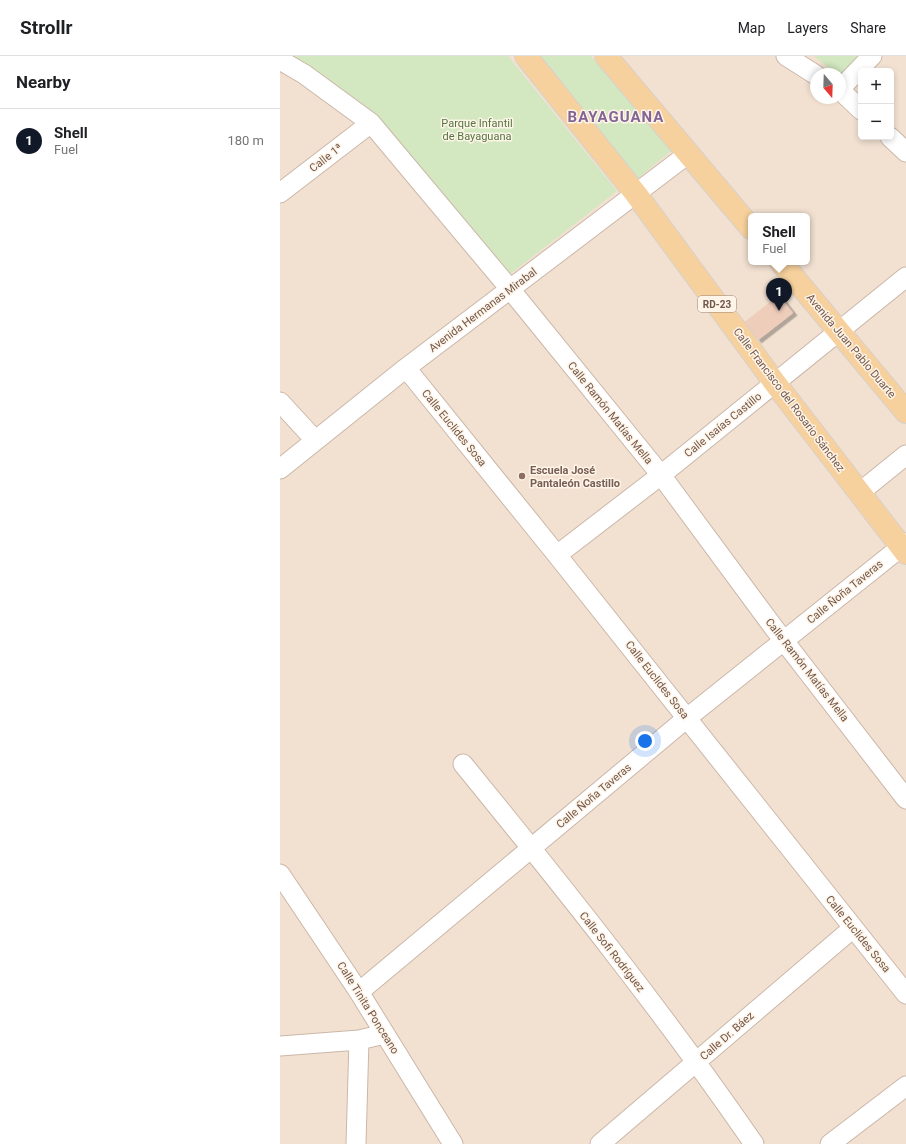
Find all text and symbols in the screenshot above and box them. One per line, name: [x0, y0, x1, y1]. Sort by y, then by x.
text: Strollr: [20, 16, 73, 39]
text: Map: [738, 20, 765, 36]
text: Layers: [787, 20, 828, 36]
text: Share: [850, 20, 886, 36]
north arrow: [810, 68, 846, 104]
map controls: [858, 68, 894, 140]
button: +: [858, 68, 894, 104]
text: Nearby: [16, 72, 71, 92]
button: −: [858, 104, 894, 140]
district label: BAYAGUANA: [568, 108, 664, 126]
park label: Parque Infantil de Bayaguana: [441, 117, 513, 143]
text: Shell: [54, 124, 88, 142]
text: 1: [25, 133, 33, 148]
text: 180 m: [227, 133, 264, 148]
street label: Calle 1ª: [307, 141, 345, 175]
text: Fuel: [54, 142, 78, 157]
popup: [748, 213, 810, 265]
text: Shell: [762, 223, 796, 241]
text: Fuel: [762, 241, 786, 256]
street label: Avenida Hermanas Mirabal: [426, 265, 540, 355]
pin: 1: [766, 278, 792, 311]
street label: Avenida Juan Pablo Duarte: [804, 291, 899, 401]
road number: RD-23: [698, 296, 736, 312]
street label: Calle Francisco del Rosario Sánchez: [731, 326, 848, 475]
street label: Calle Ramón Matías Mella: [565, 359, 655, 467]
street label: Calle Euclides Sosa: [419, 387, 489, 469]
street label: Calle Isaías Castillo: [682, 390, 764, 460]
place label: Escuela José Pantaleón Castillo: [530, 464, 620, 490]
marker: Escuela José Pantaleón Castillo: [517, 471, 527, 481]
street label: Calle Ñoña Taveras: [804, 557, 886, 627]
street label: Calle Ramón Matías Mella: [763, 616, 851, 724]
street label: Calle Euclides Sosa: [623, 638, 691, 722]
your location: [635, 731, 655, 751]
street label: Calle Ñoña Taveras: [554, 761, 634, 831]
street label: Calle Euclides Sosa: [823, 893, 893, 975]
street label: Calle Sofi Rodríguez: [577, 909, 648, 995]
street label: Calle Tinita Ponceano: [334, 959, 402, 1057]
street label: Calle Dr. Báez: [697, 1009, 757, 1063]

